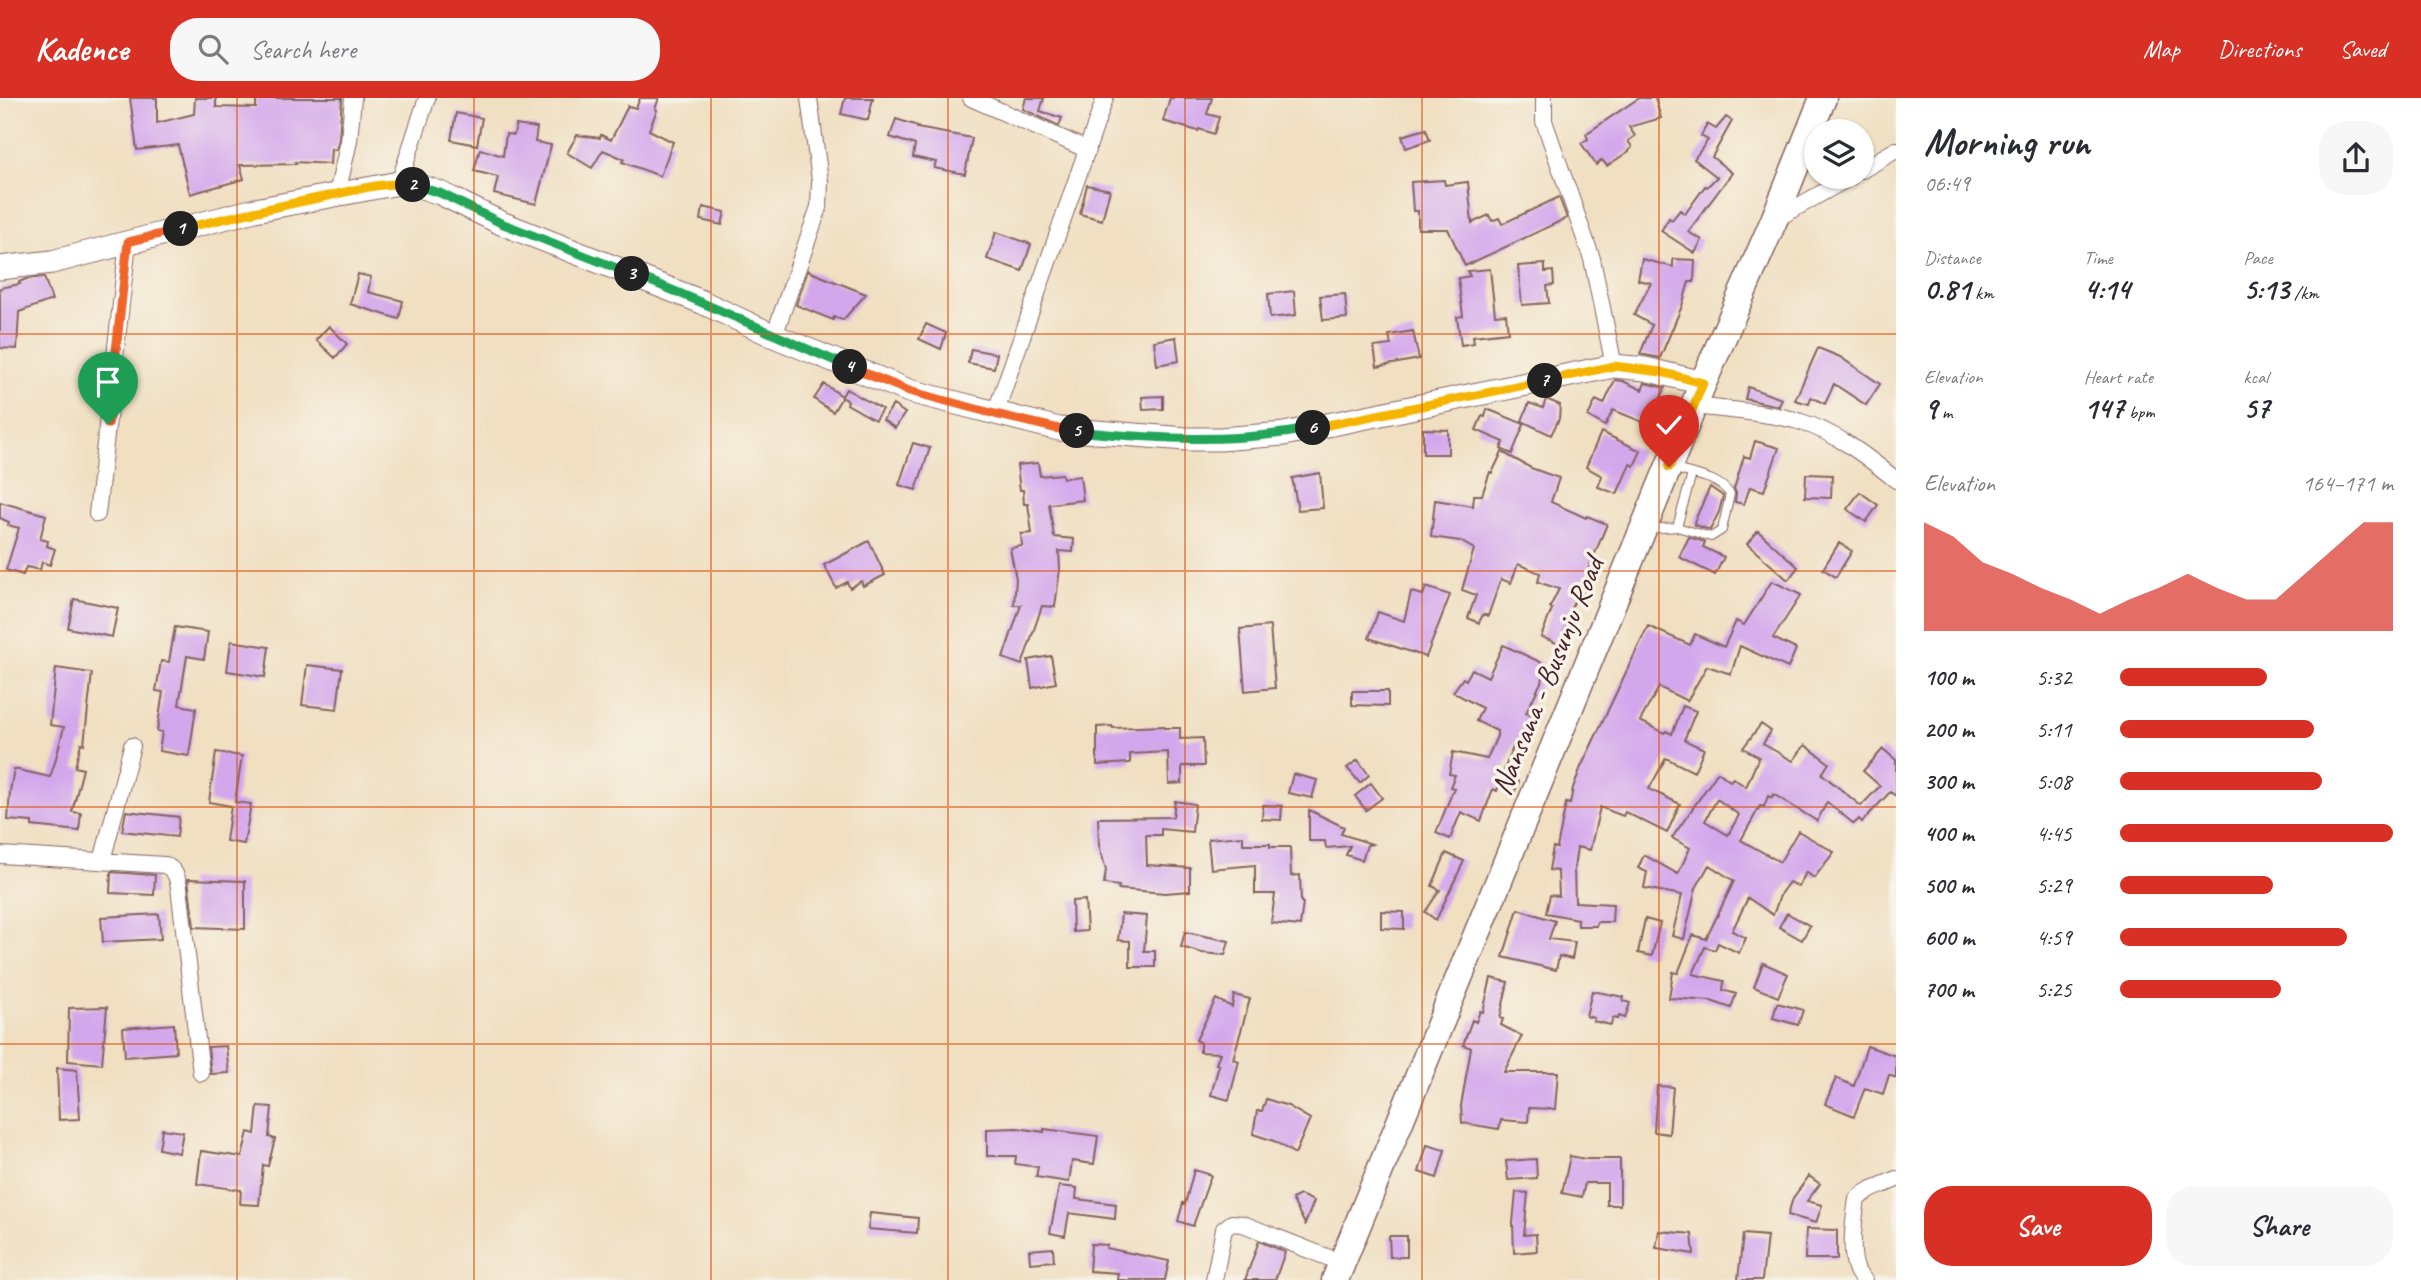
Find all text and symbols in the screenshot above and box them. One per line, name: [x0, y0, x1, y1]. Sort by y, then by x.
search box: [170, 18, 660, 81]
text: Kadence: [35, 28, 128, 70]
icon: search: [194, 30, 232, 68]
text: Search here: [250, 33, 356, 66]
text: Map: [2143, 34, 2180, 64]
text: Directions: [2218, 34, 2301, 64]
text: Saved: [2339, 34, 2386, 64]
map controls: [1804, 119, 1874, 189]
button: layers: [1804, 119, 1874, 189]
text: Morning run: [1924, 119, 2090, 166]
button: share: [2319, 121, 2393, 195]
pin: 2: [396, 168, 430, 202]
text: 06:49: [1924, 169, 1970, 198]
text: 2: [408, 172, 417, 196]
pin: 1: [164, 212, 198, 246]
text: 1: [176, 216, 185, 240]
text: Distance: [1924, 246, 1981, 270]
text: Time: [2084, 246, 2113, 270]
text: Pace: [2243, 246, 2273, 270]
pin: 3: [614, 256, 650, 292]
text: 3: [627, 261, 636, 285]
text: 0.81: [1924, 270, 1970, 308]
text: 4:14: [2084, 270, 2130, 308]
text: 5:13: [2243, 270, 2289, 308]
text: km: [1970, 281, 1994, 305]
text: /km: [2289, 281, 2319, 305]
pin: 4: [832, 350, 868, 384]
pin: [78, 352, 138, 424]
text: 4: [845, 354, 854, 378]
icon: arrive: [89, 363, 127, 401]
pin: 7: [1528, 364, 1562, 398]
text: Elevation: [1924, 365, 1982, 389]
text: Heart rate: [2084, 365, 2153, 389]
text: kcal: [2243, 365, 2268, 389]
text: 7: [1540, 368, 1549, 392]
text: 9: [1924, 389, 1937, 427]
text: 147: [2084, 389, 2124, 427]
text: 57: [2243, 389, 2270, 427]
pin: [1639, 395, 1699, 467]
text: m: [1937, 400, 1952, 424]
text: bpm: [2124, 400, 2155, 424]
icon: check: [1650, 406, 1688, 444]
pin: 6: [1296, 410, 1330, 446]
pin: 5: [1060, 414, 1094, 448]
text: 6: [1308, 415, 1317, 439]
text: 5: [1072, 418, 1081, 442]
text: Elevation: [1924, 469, 1995, 498]
text: 164–171 m: [2302, 469, 2393, 498]
street label: Nansana - Busunju Road: [1482, 548, 1614, 800]
text: 100 m: [1924, 663, 1974, 692]
text: 5:32: [2036, 663, 2072, 692]
text: 200 m: [1924, 715, 1974, 744]
text: 5:11: [2036, 715, 2072, 744]
text: 300 m: [1924, 767, 1974, 796]
text: 5:08: [2036, 767, 2072, 796]
text: 400 m: [1924, 819, 1974, 848]
text: 4:45: [2036, 819, 2072, 848]
text: 500 m: [1924, 871, 1973, 900]
text: 5:29: [2036, 871, 2072, 900]
text: 600 m: [1924, 923, 1974, 952]
text: 4:59: [2036, 923, 2072, 952]
text: 700 m: [1924, 975, 1974, 1004]
text: 5:25: [2036, 975, 2072, 1004]
button: Save: [1924, 1186, 2152, 1266]
button: Share: [2166, 1186, 2393, 1266]

